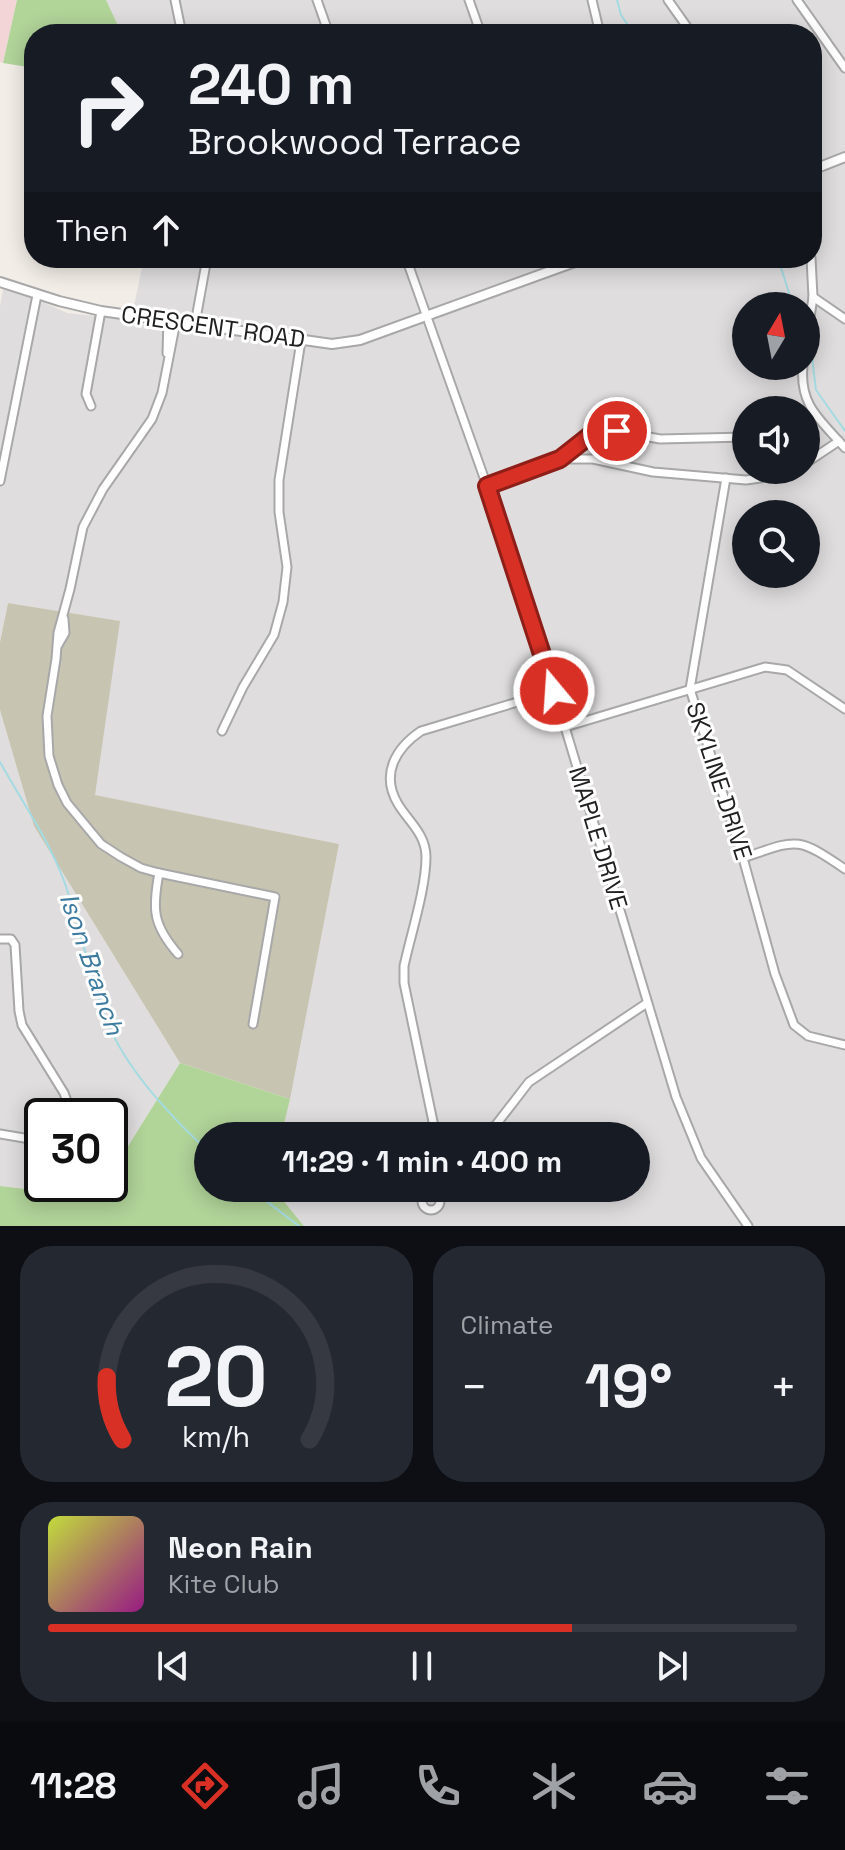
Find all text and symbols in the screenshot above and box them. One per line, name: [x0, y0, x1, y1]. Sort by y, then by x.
text: 240 m: [188, 49, 354, 120]
icon: right: [56, 56, 160, 160]
text: Brookwood Terrace: [188, 119, 522, 165]
icon: ahead: [144, 208, 188, 252]
text: Then: [56, 211, 128, 250]
north arrow: [732, 292, 820, 380]
map controls: [732, 292, 820, 588]
street label: CRESCENT ROAD: [119, 298, 307, 355]
button: sound: [732, 396, 820, 484]
pin: [583, 397, 651, 465]
icon: arrive: [595, 409, 639, 453]
button: search: [732, 500, 820, 588]
position arrow: [512, 649, 596, 733]
street label: SKYLINE DRIVE: [679, 698, 760, 864]
street label: MAPLE DRIVE: [562, 762, 635, 913]
water label: Ison Branch: [52, 889, 132, 1040]
speed limit sign: 30: [24, 1098, 128, 1202]
text: 11:29 · 1 min · 400 m: [282, 1142, 562, 1181]
text: Climate: [461, 1308, 553, 1342]
text: 20: [165, 1324, 268, 1430]
text: 19°: [585, 1348, 673, 1425]
text: −: [461, 1359, 488, 1415]
text: +: [770, 1359, 797, 1415]
text: km/h: [182, 1419, 250, 1455]
text: Neon Rain: [168, 1528, 313, 1567]
text: Kite Club: [168, 1567, 280, 1601]
icon: previous: [151, 1644, 195, 1688]
icon: pause: [400, 1644, 444, 1688]
icon: next: [650, 1644, 694, 1688]
icon: directions: [177, 1758, 233, 1814]
icon: music: [293, 1758, 349, 1814]
icon: phone: [410, 1758, 466, 1814]
icon: climate: [526, 1758, 582, 1814]
icon: car: [642, 1758, 698, 1814]
icon: filters: [759, 1758, 815, 1814]
text: 11:28: [30, 1763, 116, 1809]

